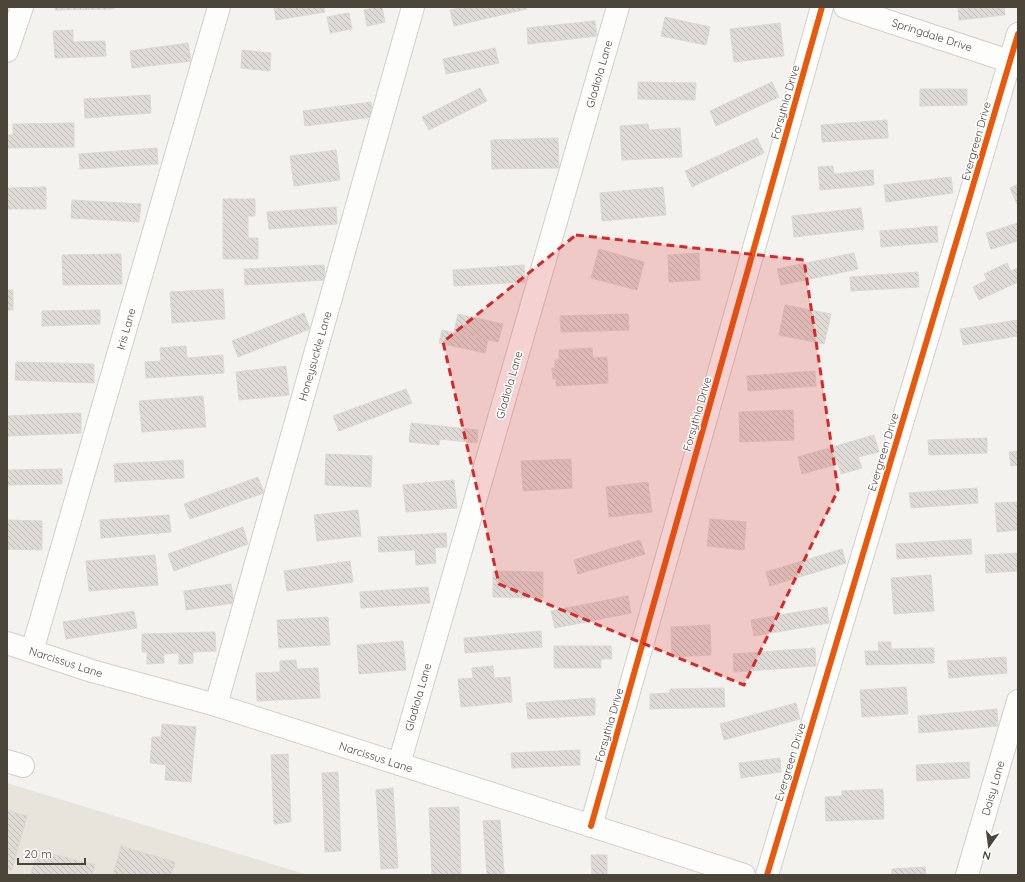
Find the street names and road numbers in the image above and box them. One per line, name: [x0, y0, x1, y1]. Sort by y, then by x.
street label: Springdale Drive: [890, 15, 974, 55]
street label: Gladiola Lane: [583, 39, 615, 109]
street label: Forsythia Drive: [768, 63, 802, 141]
street label: Evergreen Drive: [958, 100, 994, 182]
street label: Iris Lane: [113, 307, 139, 351]
street label: Honeysuckle Lane: [295, 309, 335, 403]
street label: Gladiola Lane: [493, 350, 525, 420]
street label: Forsythia Drive: [680, 375, 714, 453]
street label: Evergreen Drive: [864, 411, 902, 493]
street label: Narcissus Lane: [27, 644, 105, 680]
street label: Gladiola Lane: [402, 662, 434, 732]
street label: Forsythia Drive: [592, 686, 626, 764]
street label: Evergreen Drive: [771, 721, 809, 803]
street label: Narcissus Lane: [337, 739, 415, 775]
street label: Daisy Lane: [978, 759, 1008, 817]

